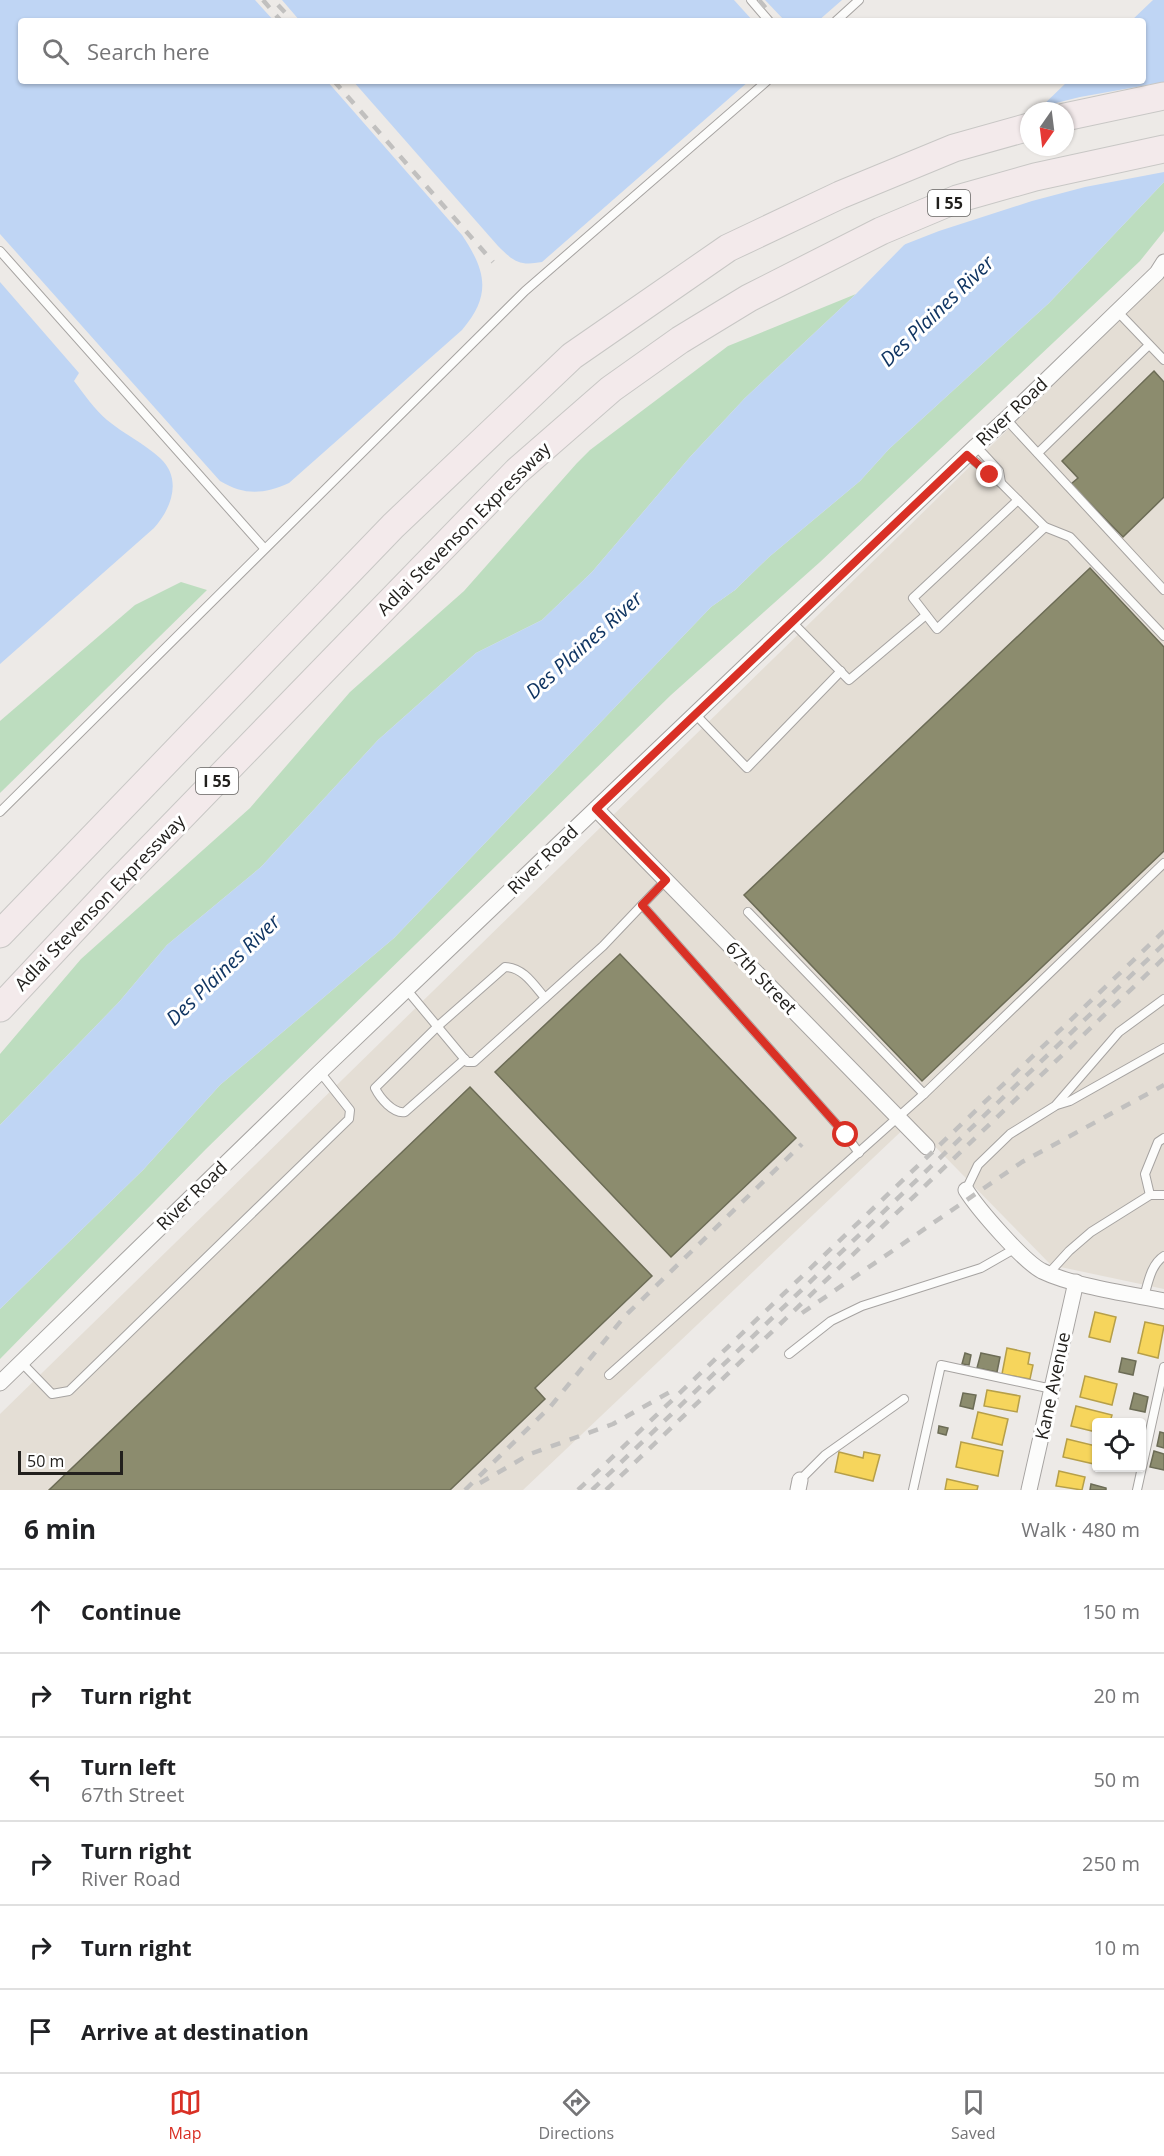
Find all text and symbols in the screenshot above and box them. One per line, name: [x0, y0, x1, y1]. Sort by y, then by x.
search box: [18, 18, 1146, 84]
icon: search: [39, 35, 72, 68]
text: Search here: [87, 36, 210, 66]
north arrow: [1020, 102, 1074, 156]
road number: I 55: [928, 190, 970, 216]
water label: Des Plaines River: [874, 249, 1000, 372]
street label: River Road: [970, 372, 1052, 451]
street label: Adlai Stevenson Expressway: [371, 436, 556, 620]
route end: [976, 461, 1002, 487]
water label: Des Plaines River: [519, 584, 649, 704]
road number: I 55: [196, 768, 238, 794]
street label: Adlai Stevenson Expressway: [9, 808, 191, 995]
street label: River Road: [502, 819, 583, 899]
water label: Des Plaines River: [160, 908, 286, 1031]
street label: 67th Street: [721, 936, 803, 1019]
route start: [832, 1121, 858, 1147]
street label: River Road: [151, 1155, 232, 1235]
street label: Kane Avenue: [1029, 1330, 1075, 1442]
map controls: [1092, 1418, 1146, 1472]
button: locate: [1092, 1418, 1146, 1472]
scale bar: [18, 1448, 123, 1476]
text: 50 m: [27, 1450, 64, 1472]
text: 6 min: [24, 1511, 96, 1547]
text: Walk · 480 m: [1021, 1516, 1140, 1543]
icon: ahead: [24, 1595, 57, 1628]
text: Continue: [81, 1596, 181, 1626]
text: 150 m: [1082, 1598, 1140, 1625]
icon: right: [24, 1679, 57, 1712]
text: Turn right: [81, 1680, 192, 1710]
text: 20 m: [1093, 1682, 1140, 1709]
text: Turn left: [81, 1751, 176, 1781]
icon: left: [24, 1763, 57, 1796]
text: 50 m: [1093, 1766, 1140, 1793]
text: 67th Street: [81, 1781, 184, 1808]
text: Turn right: [81, 1835, 192, 1865]
icon: right: [24, 1847, 57, 1880]
text: 250 m: [1082, 1850, 1140, 1877]
text: River Road: [81, 1865, 181, 1892]
icon: right: [24, 1931, 57, 1964]
text: Turn right: [81, 1932, 192, 1962]
text: 10 m: [1093, 1934, 1140, 1961]
icon: arrive: [24, 2015, 57, 2048]
text: Arrive at destination: [81, 2016, 309, 2046]
tab: Map: [168, 2086, 202, 2144]
tab: Directions: [538, 2086, 614, 2144]
tab: Saved: [951, 2086, 996, 2144]

